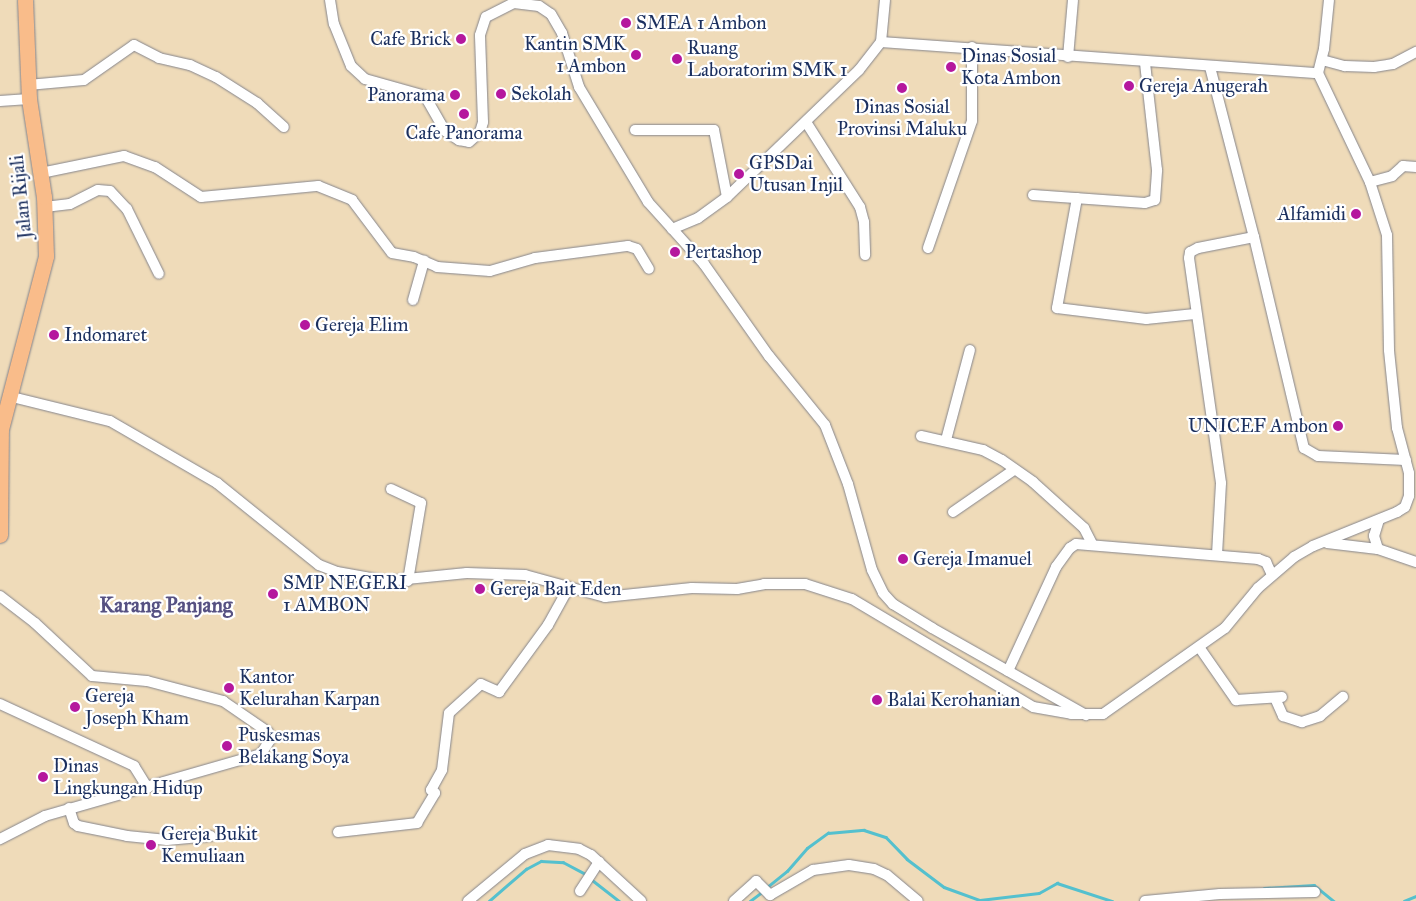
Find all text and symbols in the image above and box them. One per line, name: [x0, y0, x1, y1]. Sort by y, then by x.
place label: SMEA 1 Ambon: [636, 12, 766, 34]
marker: SMEA 1 Ambon: [620, 17, 632, 29]
place label: Cafe Brick: [370, 28, 451, 50]
marker: Cafe Brick: [455, 33, 467, 45]
place label: Kantin SMK 1 Ambon: [524, 33, 626, 77]
place label: Ruang Laboratorim SMK 1: [687, 37, 847, 81]
place label: Dinas Sosial Kota Ambon: [961, 45, 1061, 89]
marker: Kantin SMK 1 Ambon: [630, 49, 642, 61]
marker: Ruang Laboratorim SMK 1: [671, 53, 683, 65]
marker: Dinas Sosial Kota Ambon: [945, 61, 957, 73]
place label: Gereja Anugerah: [1139, 75, 1268, 97]
marker: Gereja Anugerah: [1123, 80, 1135, 92]
marker: Dinas Sosial Provinsi Maluku: [896, 82, 908, 94]
place label: Sekolah: [511, 83, 572, 105]
place label: Panorama: [367, 84, 445, 106]
marker: Sekolah: [495, 88, 507, 100]
marker: Panorama: [449, 89, 461, 101]
place label: Dinas Sosial Provinsi Maluku: [837, 96, 967, 140]
marker: Cafe Panorama: [458, 108, 470, 120]
place label: Cafe Panorama: [406, 122, 522, 144]
place label: GPSDai Utusan Injil: [749, 152, 843, 196]
street label: Jalan Rijali: [5, 154, 37, 240]
marker: GPSDai Utusan Injil: [733, 168, 745, 180]
place label: Alfamidi: [1278, 203, 1346, 225]
marker: Alfamidi: [1350, 208, 1362, 220]
place label: Pertashop: [685, 241, 762, 263]
marker: Pertashop: [669, 246, 681, 258]
place label: Gereja Elim: [315, 314, 408, 336]
marker: Gereja Elim: [299, 319, 311, 331]
place label: Indomaret: [64, 324, 147, 346]
marker: Indomaret: [48, 329, 60, 341]
place label: UNICEF Ambon: [1188, 415, 1328, 437]
marker: UNICEF Ambon: [1332, 420, 1344, 432]
place label: Gereja Imanuel: [913, 548, 1032, 570]
marker: Gereja Imanuel: [897, 553, 909, 565]
place label: SMP NEGERI 1 AMBON: [283, 572, 407, 616]
place label: Gereja Bait Eden: [490, 578, 621, 600]
marker: Gereja Bait Eden: [474, 583, 486, 595]
marker: SMP NEGERI 1 AMBON: [267, 588, 279, 600]
district label: Karang Panjang: [99, 592, 233, 618]
place label: Kantor Kelurahan Karpan: [239, 666, 380, 710]
marker: Kantor Kelurahan Karpan: [223, 682, 235, 694]
place label: Gereja Joseph Kham: [85, 685, 189, 729]
place label: Balai Kerohanian: [887, 689, 1020, 711]
marker: Balai Kerohanian: [871, 694, 883, 706]
marker: Gereja Joseph Kham: [69, 701, 81, 713]
place label: Puskesmas Belakang Soya: [238, 724, 349, 768]
marker: Puskesmas Belakang Soya: [220, 739, 234, 753]
place label: Dinas Lingkungan Hidup: [53, 755, 203, 799]
marker: Dinas Lingkungan Hidup: [37, 771, 49, 783]
place label: Gereja Bukit Kemuliaan: [161, 823, 258, 867]
marker: Gereja Bukit Kemuliaan: [145, 839, 157, 851]

